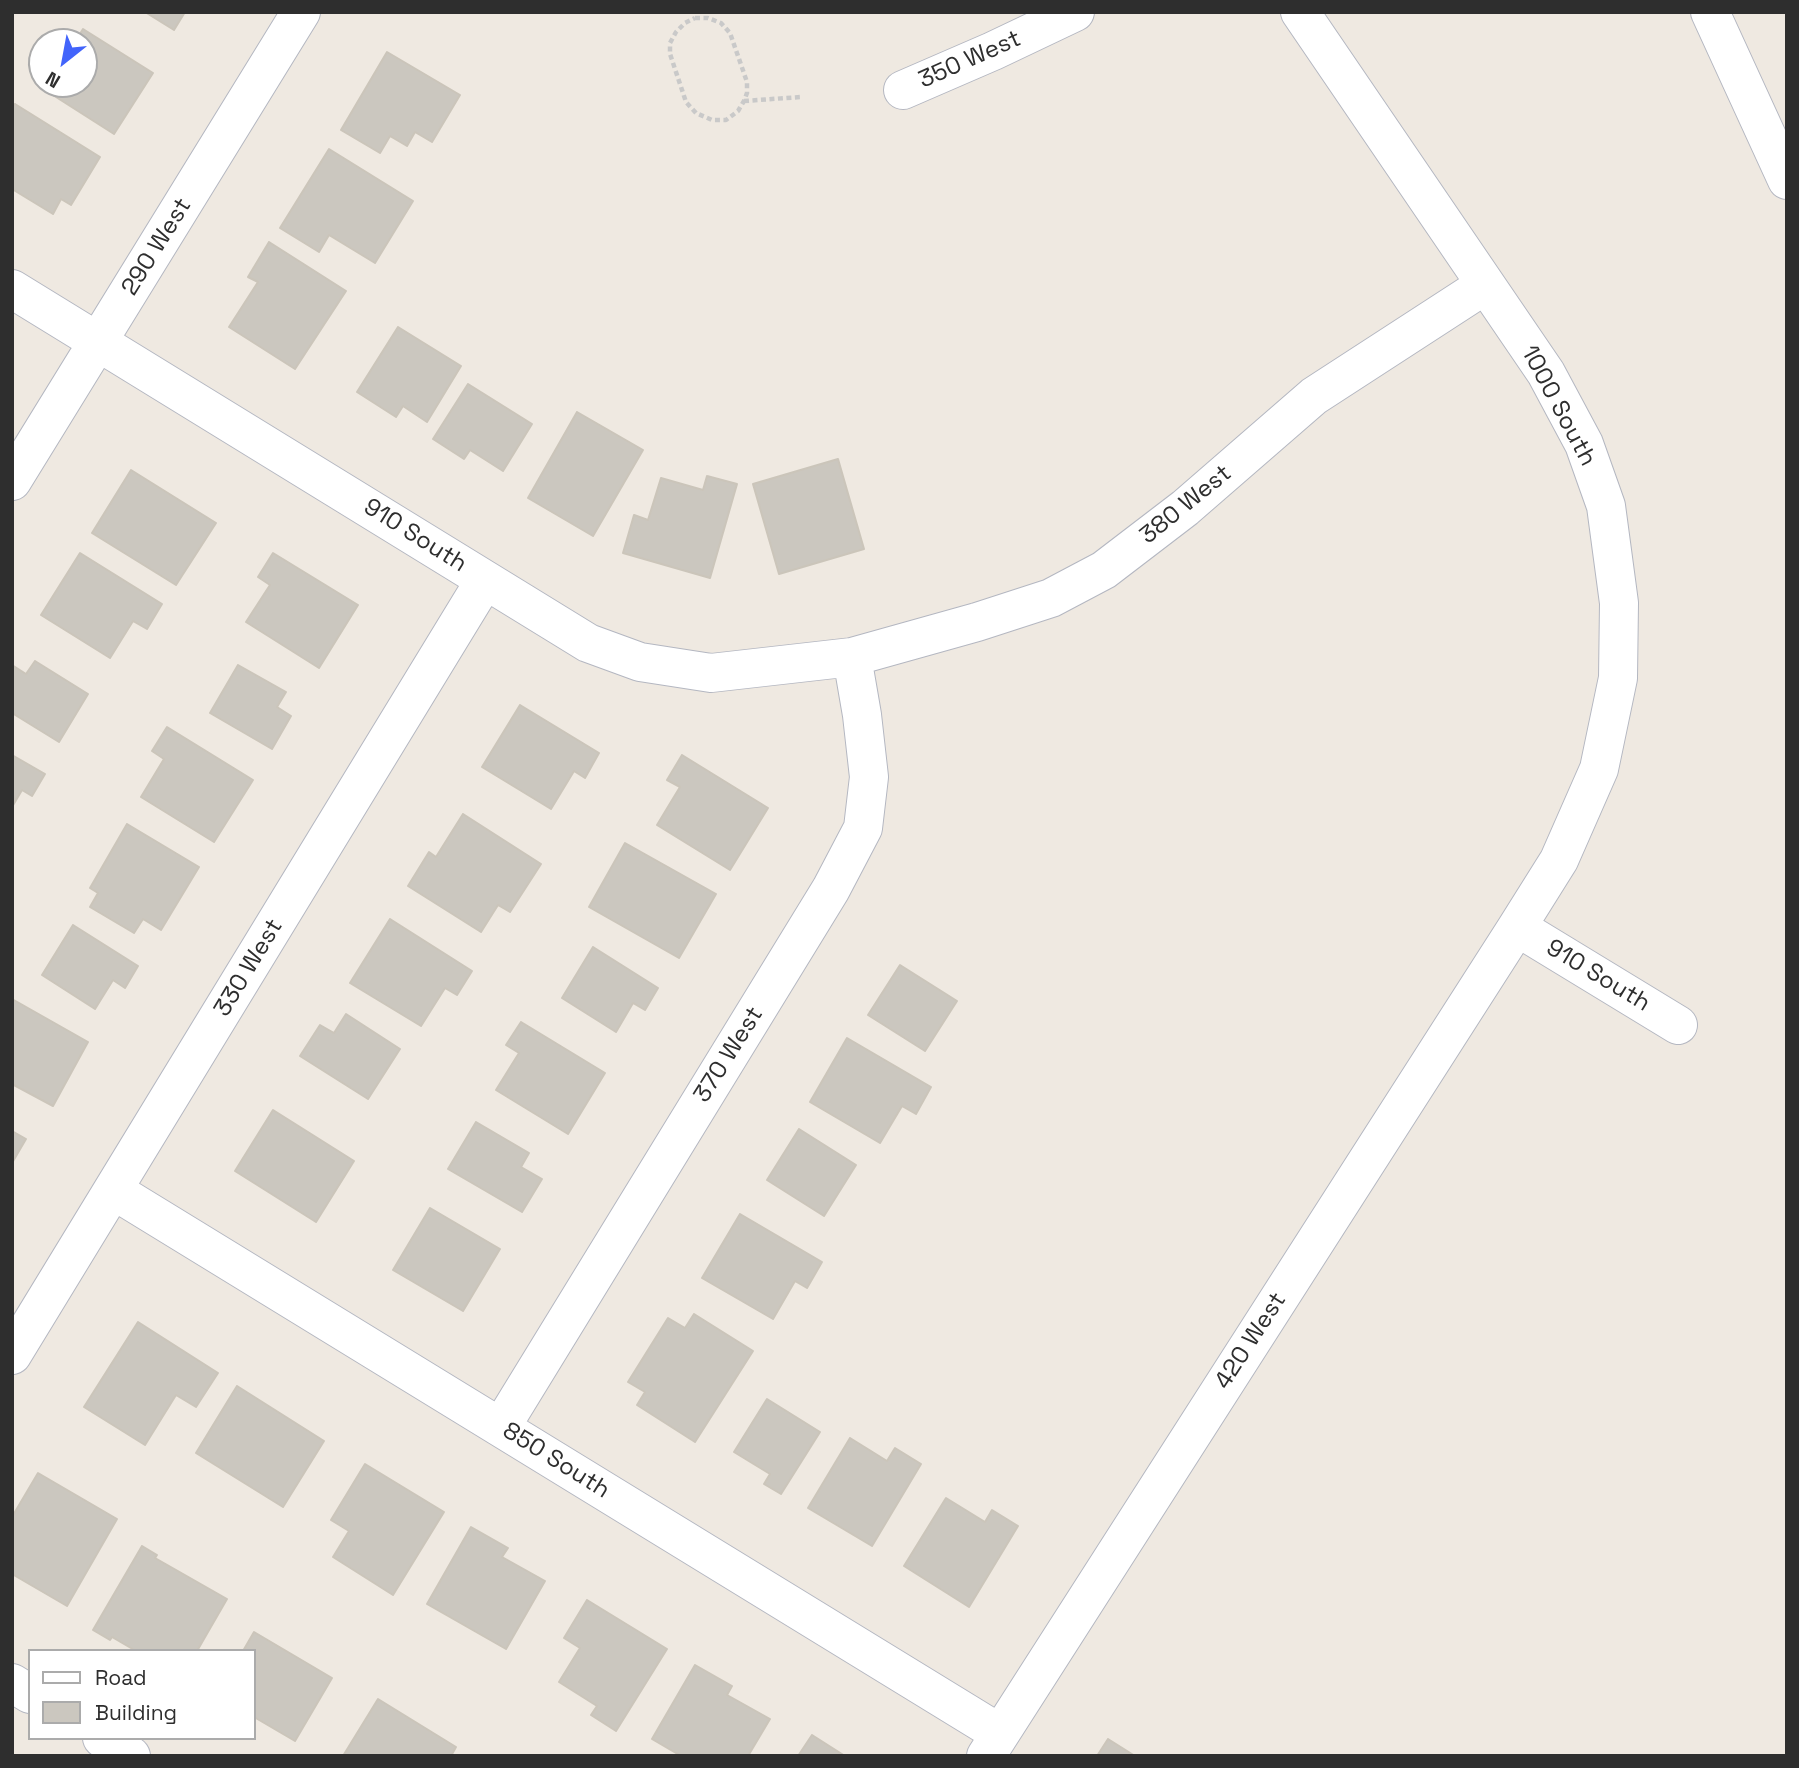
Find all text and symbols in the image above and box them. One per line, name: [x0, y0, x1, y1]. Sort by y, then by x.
street label: 350 West: [914, 25, 1026, 95]
north arrow: [28, 28, 98, 98]
text: N: [41, 66, 65, 94]
street label: 290 West: [116, 193, 198, 301]
street label: 1000 South: [1514, 341, 1602, 471]
street label: 380 West: [1134, 459, 1238, 551]
street label: 910 South: [358, 493, 472, 579]
street label: 330 West: [209, 914, 289, 1022]
street label: 910 South: [1541, 934, 1655, 1018]
street label: 370 West: [688, 1002, 770, 1108]
street label: 420 West: [1209, 1287, 1293, 1395]
street label: 850 South: [497, 1417, 615, 1505]
legend: [28, 1649, 256, 1740]
text: Road: [95, 1664, 147, 1691]
text: Building: [95, 1699, 177, 1726]

